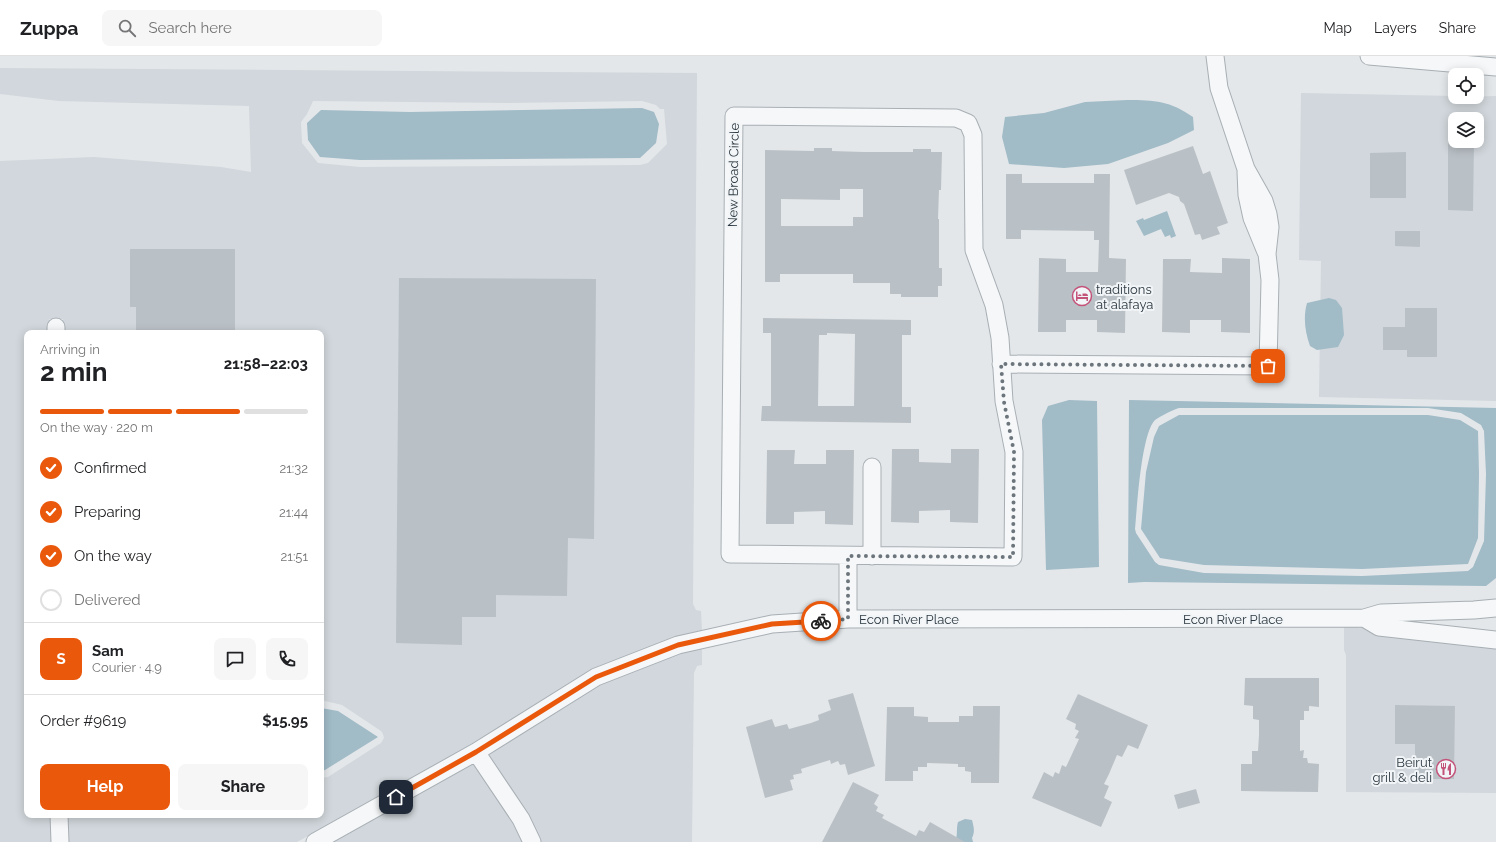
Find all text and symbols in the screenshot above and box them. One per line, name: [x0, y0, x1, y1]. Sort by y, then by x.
search box: [102, 10, 382, 46]
text: Zuppa: [20, 17, 78, 39]
icon: search: [116, 17, 138, 39]
text: Search here: [148, 19, 232, 37]
text: Map: [1324, 20, 1352, 36]
text: Layers: [1374, 20, 1417, 36]
text: Share: [1439, 20, 1476, 36]
map controls: [1448, 68, 1484, 148]
button: locate: [1448, 68, 1484, 104]
button: layers: [1448, 112, 1484, 148]
street label: New Broad Circle: [725, 122, 742, 227]
place label: traditions at alafaya: [1096, 282, 1153, 312]
hotel icon: traditions at alafaya: [1071, 285, 1093, 307]
text: Arriving in: [40, 342, 100, 357]
pin: [1251, 349, 1285, 383]
text: 21:58–22:03: [224, 355, 308, 373]
icon: bag: [1257, 355, 1279, 377]
text: 2 min: [40, 357, 107, 387]
text: On the way · 220 m: [40, 420, 153, 435]
icon: check: [40, 457, 62, 479]
text: Confirmed: [74, 459, 147, 477]
text: 21:32: [280, 461, 308, 476]
icon: check: [40, 501, 62, 523]
text: Preparing: [74, 503, 141, 521]
text: 21:44: [279, 505, 308, 520]
icon: check: [40, 545, 62, 567]
text: On the way: [74, 547, 152, 565]
text: 21:51: [281, 549, 308, 564]
text: Delivered: [74, 591, 141, 609]
courier: [801, 601, 841, 641]
icon: bike: [810, 610, 832, 632]
street label: Econ River Place: [859, 612, 959, 627]
street label: Econ River Place: [1183, 612, 1283, 627]
button: chat: [214, 638, 256, 680]
button: phone: [266, 638, 308, 680]
text: Sam: [92, 642, 124, 660]
text: S: [56, 650, 66, 668]
text: Courier · 4.9: [92, 660, 162, 675]
text: Order #9619: [40, 712, 126, 730]
text: $15.95: [262, 712, 308, 730]
place label: Beirut grill & deli: [1373, 755, 1433, 785]
restaurant icon: Beirut grill & deli: [1435, 758, 1457, 780]
button: Help: [40, 764, 170, 810]
button: Share: [178, 764, 308, 810]
pin: [379, 780, 413, 814]
icon: home: [385, 786, 407, 808]

